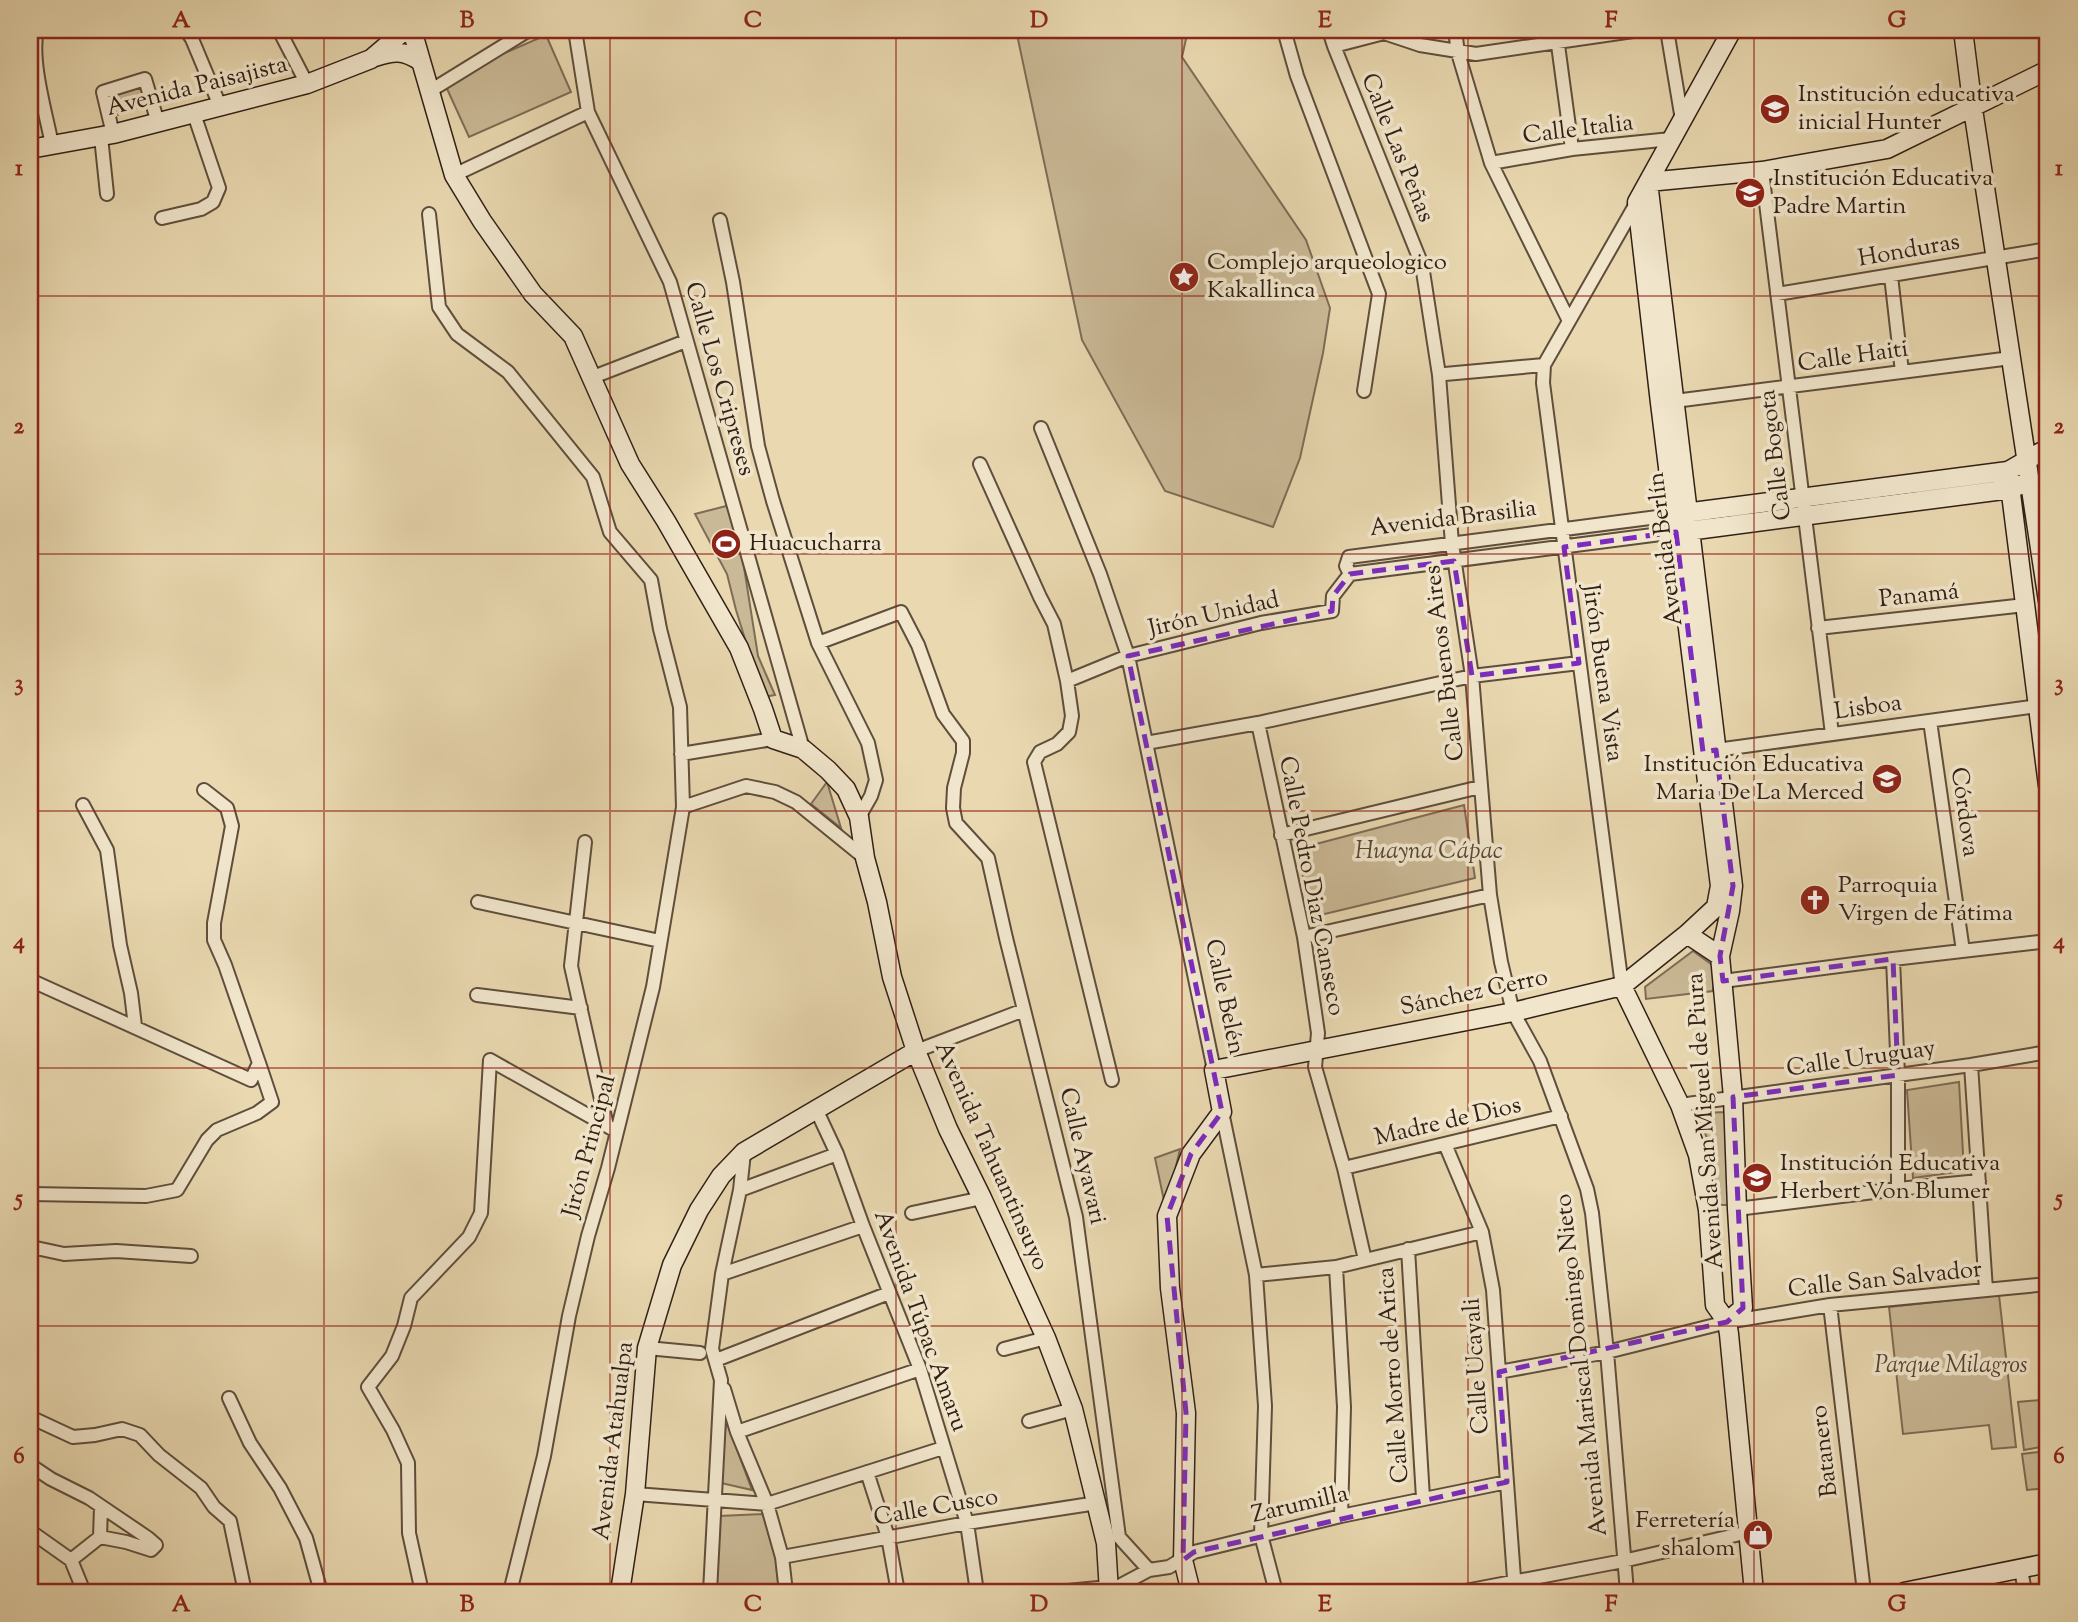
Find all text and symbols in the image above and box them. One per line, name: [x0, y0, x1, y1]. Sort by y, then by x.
text: A: [172, 5, 191, 38]
text: B: [460, 5, 475, 38]
text: C: [744, 5, 762, 38]
text: D: [1030, 5, 1048, 38]
text: E: [1318, 5, 1332, 38]
text: F: [1605, 5, 1618, 38]
text: G: [1888, 5, 1907, 38]
street label: Avenida Paisajista: [103, 48, 291, 126]
street label: Calle Las Peñas: [1352, 68, 1442, 228]
place label: Institución educativa inicial Hunter: [1798, 78, 2015, 140]
school or university icon: Institución educativa inicial Hunter: [1758, 92, 1792, 126]
street label: Calle Italia: [1521, 106, 1635, 154]
text: 1: [15, 153, 23, 186]
text: 1: [2055, 153, 2063, 186]
place label: Institución Educativa Padre Martin: [1773, 162, 1993, 224]
school or university icon: Institución Educativa Padre Martin: [1733, 176, 1767, 210]
street label: Honduras: [1855, 225, 1963, 277]
place label: Complejo arqueologico Kakallinca: [1207, 246, 1447, 308]
place icon: Complejo arqueologico Kakallinca: [1167, 260, 1201, 294]
street label: Calle Los Cripreses: [675, 278, 763, 480]
street label: Calle Haiti: [1796, 332, 1911, 382]
street label: Calle Bogota: [1751, 388, 1801, 522]
text: 2: [14, 411, 25, 444]
text: 2: [2054, 411, 2065, 444]
street label: Avenida Berlín: [1640, 470, 1692, 628]
street label: Avenida Brasilia: [1368, 492, 1538, 546]
sports icon: Huacucharra: [709, 527, 743, 561]
place label: Huacucharra: [749, 527, 882, 561]
street label: Calle Buenos Aires: [1416, 563, 1474, 763]
street label: Panamá: [1877, 575, 1961, 617]
street label: Jirón Buena Vista: [1572, 580, 1631, 764]
street label: Jirón Unidad: [1143, 583, 1283, 647]
text: 3: [14, 668, 24, 701]
text: 3: [2054, 668, 2064, 701]
street label: Lisboa: [1832, 686, 1904, 730]
place label: Institución Educativa Maria De La Merced: [1644, 748, 1864, 810]
street label: Calle Pedro Diaz Canseco: [1269, 753, 1353, 1019]
school or university icon: Institución Educativa Maria De La Merced: [1870, 762, 1904, 796]
street label: Córdova: [1941, 765, 1987, 859]
park label: Huayna Cápac: [1355, 835, 1503, 869]
place label: Parroquia Virgen de Fátima: [1838, 869, 2013, 931]
church icon: Parroquia Virgen de Fátima: [1798, 883, 1832, 917]
text: 4: [12, 926, 25, 959]
text: 4: [2052, 926, 2065, 959]
street label: Calle Belén: [1195, 936, 1253, 1058]
street label: Sánchez Cerro: [1397, 961, 1551, 1025]
street label: Avenida San Miguel de Piura: [1679, 972, 1733, 1270]
street label: Calle Uruguay: [1784, 1032, 1938, 1086]
street label: Avenida Tahuantinsuyo: [925, 1036, 1057, 1276]
street label: Jirón Principal: [554, 1070, 625, 1223]
street label: Calle Ayavari: [1050, 1084, 1114, 1228]
street label: Madre de Dios: [1371, 1089, 1525, 1155]
place label: Institución Educativa Herbert Von Blumer: [1780, 1147, 2000, 1209]
school or university icon: Institución Educativa Herbert Von Blumer: [1740, 1161, 1774, 1195]
text: 5: [13, 1183, 23, 1216]
text: 5: [2053, 1183, 2063, 1216]
street label: Avenida Mariscal Domingo Nieto: [1547, 1192, 1617, 1538]
street label: Avenida Túpac Amaru: [864, 1206, 976, 1437]
street label: Calle San Salvador: [1786, 1253, 1984, 1307]
street label: Calle Morro de Arica: [1369, 1266, 1419, 1484]
street label: Calle Ucayali: [1455, 1296, 1499, 1435]
street label: Avenida Atahualpa: [585, 1340, 643, 1542]
park label: Parque Milagros: [1875, 1349, 2028, 1383]
street label: Batanero: [1802, 1403, 1848, 1499]
text: 6: [13, 1441, 25, 1474]
text: 6: [2053, 1441, 2065, 1474]
street label: Zarumilla: [1248, 1477, 1352, 1533]
street label: Calle Cusco: [871, 1480, 1001, 1536]
place label: Ferretería shalom: [1636, 1504, 1735, 1566]
shop icon: Ferretería shalom: [1741, 1518, 1775, 1552]
text: A: [172, 1589, 191, 1622]
text: B: [460, 1589, 475, 1622]
text: C: [744, 1589, 762, 1622]
text: D: [1030, 1589, 1048, 1622]
text: E: [1318, 1589, 1332, 1622]
text: F: [1605, 1589, 1618, 1622]
text: G: [1888, 1589, 1907, 1622]

